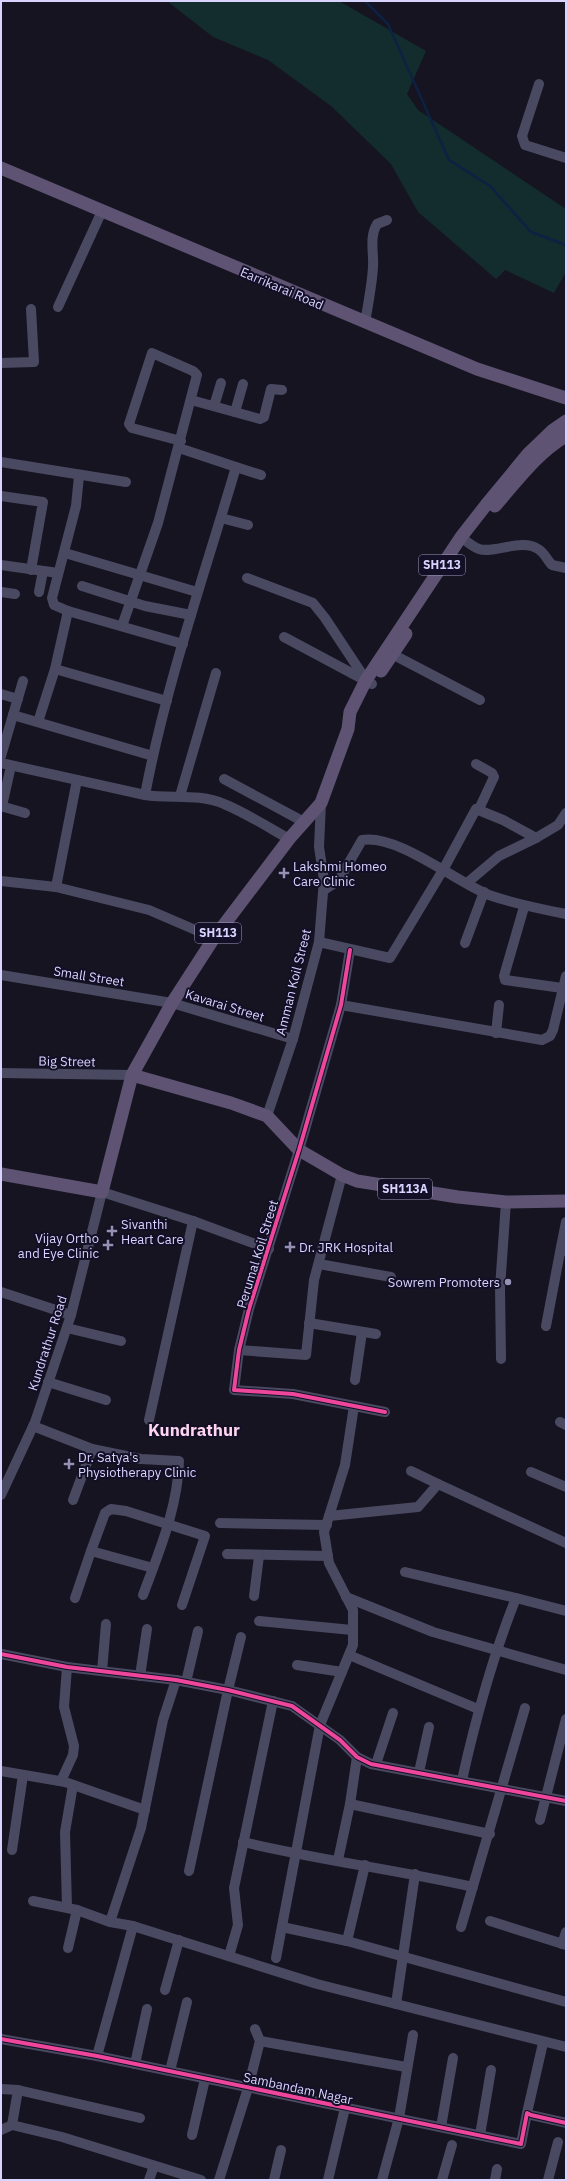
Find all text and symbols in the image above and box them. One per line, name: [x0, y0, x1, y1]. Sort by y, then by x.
street label: Earrikarai Road: [238, 263, 326, 314]
road number: SH113: [419, 555, 465, 575]
place label: Lakshmi Homeo Care Clinic: [293, 858, 387, 890]
marker: Lakshmi Homeo Care Clinic: [278, 867, 290, 879]
road number: SH113: [195, 923, 241, 943]
street label: Amman Koil Street: [272, 927, 315, 1037]
street label: Small Street: [52, 962, 126, 990]
street label: Kavarai Street: [183, 985, 266, 1026]
street label: Big Street: [38, 1053, 96, 1070]
road number: SH113A: [378, 1179, 432, 1199]
street label: Perumal Koil Street: [233, 1198, 282, 1310]
place label: Sivanthi Heart Care: [121, 1216, 184, 1248]
marker: Sivanthi Heart Care: [106, 1225, 118, 1237]
place label: Vijay Ortho and Eye Clinic: [18, 1230, 99, 1262]
marker: Vijay Ortho and Eye Clinic: [102, 1239, 114, 1251]
place label: Dr. JRK Hospital: [299, 1239, 393, 1256]
marker: Dr. JRK Hospital: [284, 1241, 296, 1253]
place label: Sowrem Promoters: [388, 1274, 500, 1291]
marker: Sowrem Promoters: [503, 1277, 513, 1287]
street label: Kundrathur Road: [24, 1293, 71, 1393]
district label: Kundrathur: [148, 1419, 240, 1441]
place label: Dr. Satya's Physiotherapy Clinic: [78, 1449, 197, 1481]
marker: Dr. Satya's Physiotherapy Clinic: [63, 1458, 75, 1470]
street label: Sambandam Nagar: [242, 2069, 354, 2108]

